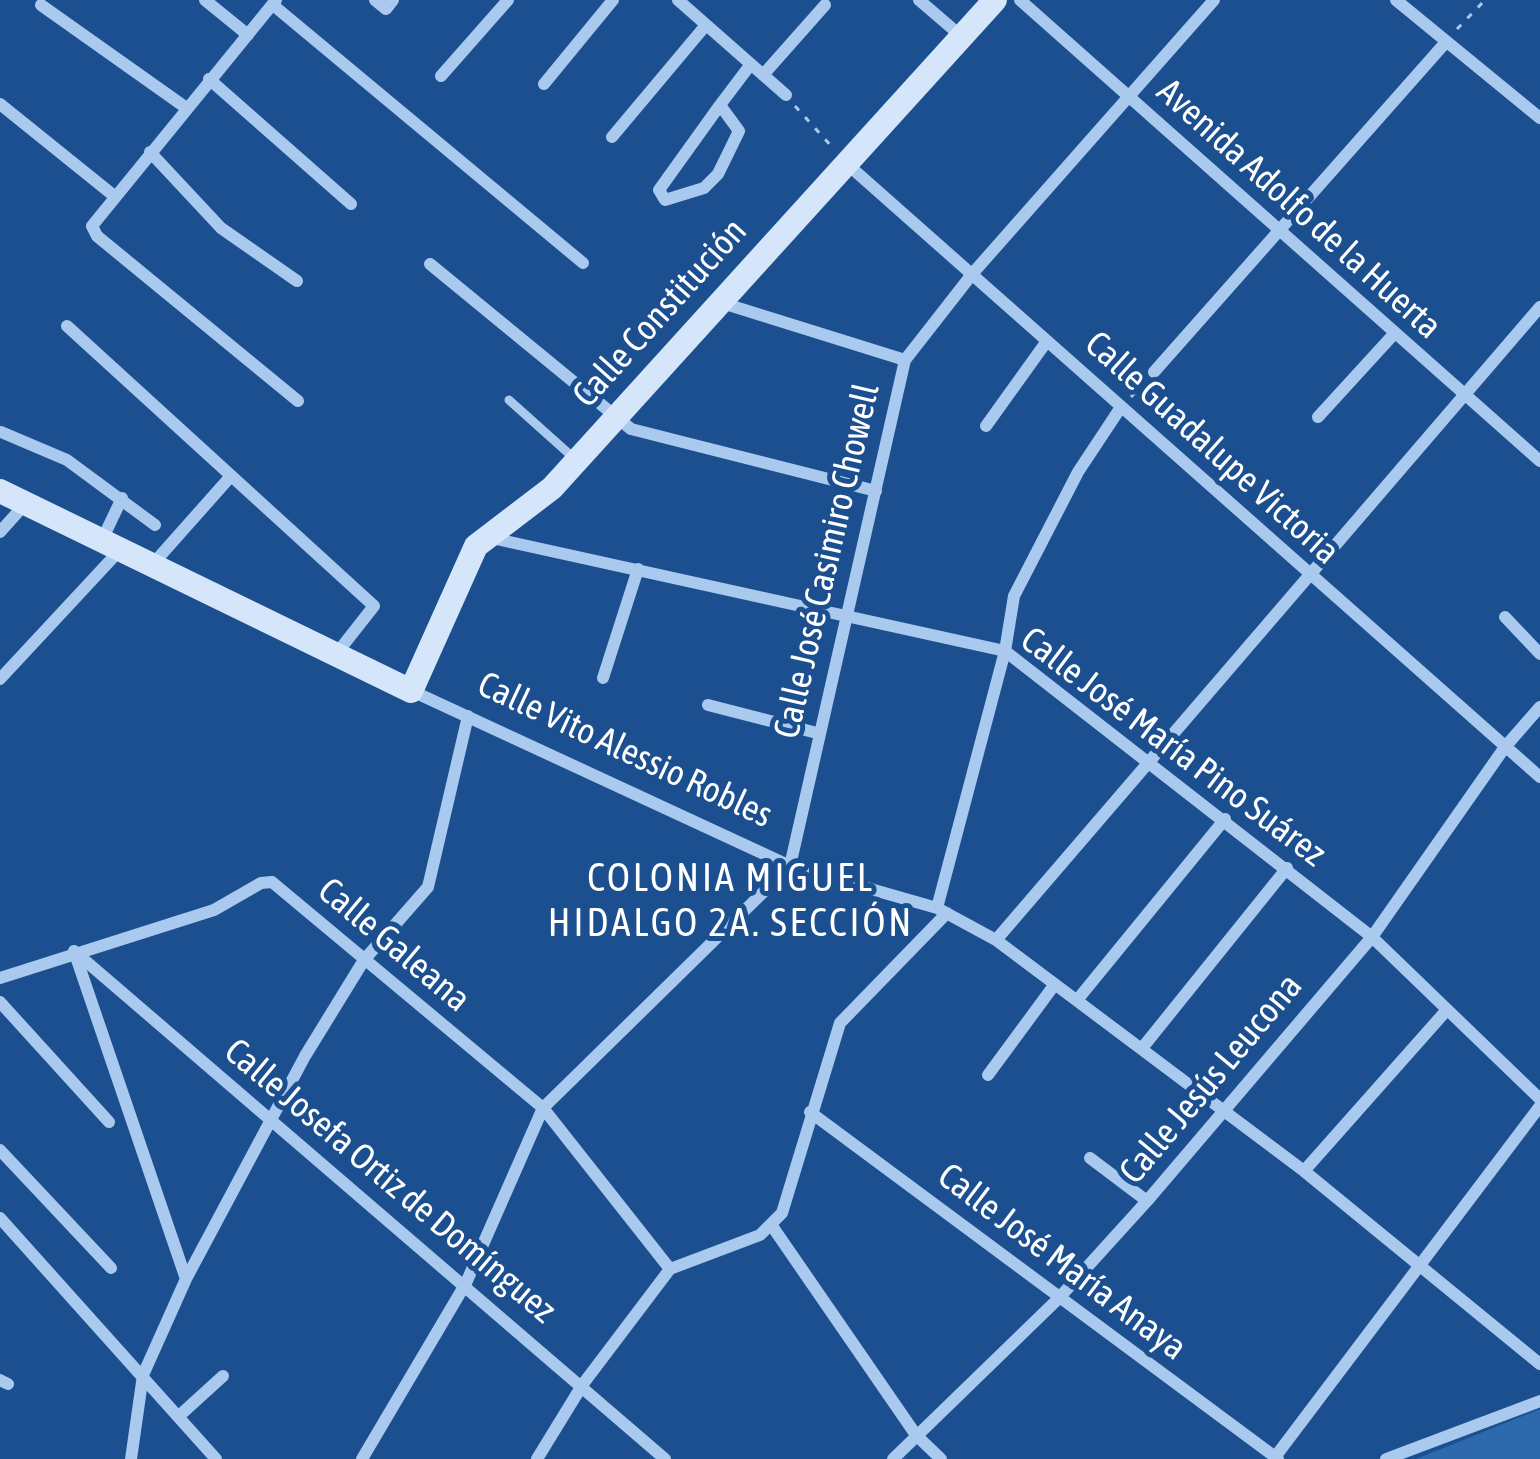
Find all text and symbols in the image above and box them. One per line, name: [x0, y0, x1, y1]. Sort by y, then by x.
street label: Avenida Adolfo de la Huerta: [1148, 70, 1450, 348]
street label: Calle Constitución: [564, 210, 756, 416]
street label: Calle Guadalupe Victoria: [1076, 323, 1348, 573]
street label: Calle José Casimiro Chowell: [765, 379, 889, 743]
street label: Calle José María Pino Suárez: [1012, 618, 1334, 876]
street label: Calle Vito Alessio Robles: [471, 663, 779, 837]
district label: COLONIA MIGUEL HIDALGO 2A. SECCIÓN: [548, 856, 914, 947]
street label: Calle Galeana: [309, 869, 479, 1021]
street label: Calle Jesús Leucona: [1111, 965, 1311, 1193]
street label: Calle Josefa Ortiz de Domínguez: [216, 1030, 564, 1332]
street label: Calle José María Anaya: [929, 1155, 1195, 1369]

